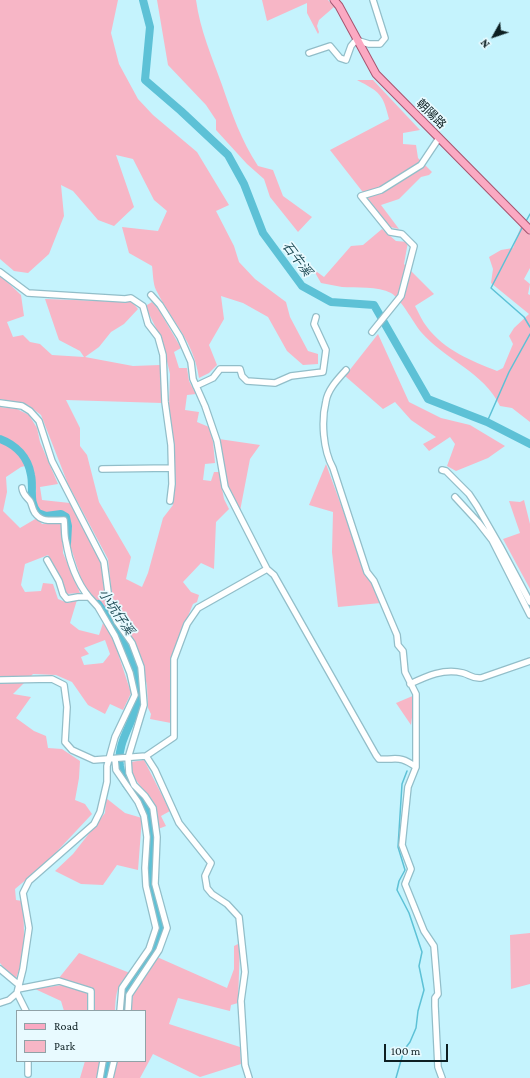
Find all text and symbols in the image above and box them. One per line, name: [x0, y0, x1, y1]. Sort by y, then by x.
north arrow: [474, 16, 514, 56]
text: N: [478, 37, 492, 50]
street label: 朝陽路: [413, 96, 449, 132]
water label: 石牛溪: [279, 239, 315, 279]
water label: 小坑仔溪: [95, 586, 137, 638]
legend: [16, 1010, 146, 1062]
text: Road: [54, 1019, 78, 1033]
scale bar: [386, 1036, 450, 1062]
text: Park: [54, 1039, 75, 1053]
text: 100 m: [391, 1044, 420, 1058]

